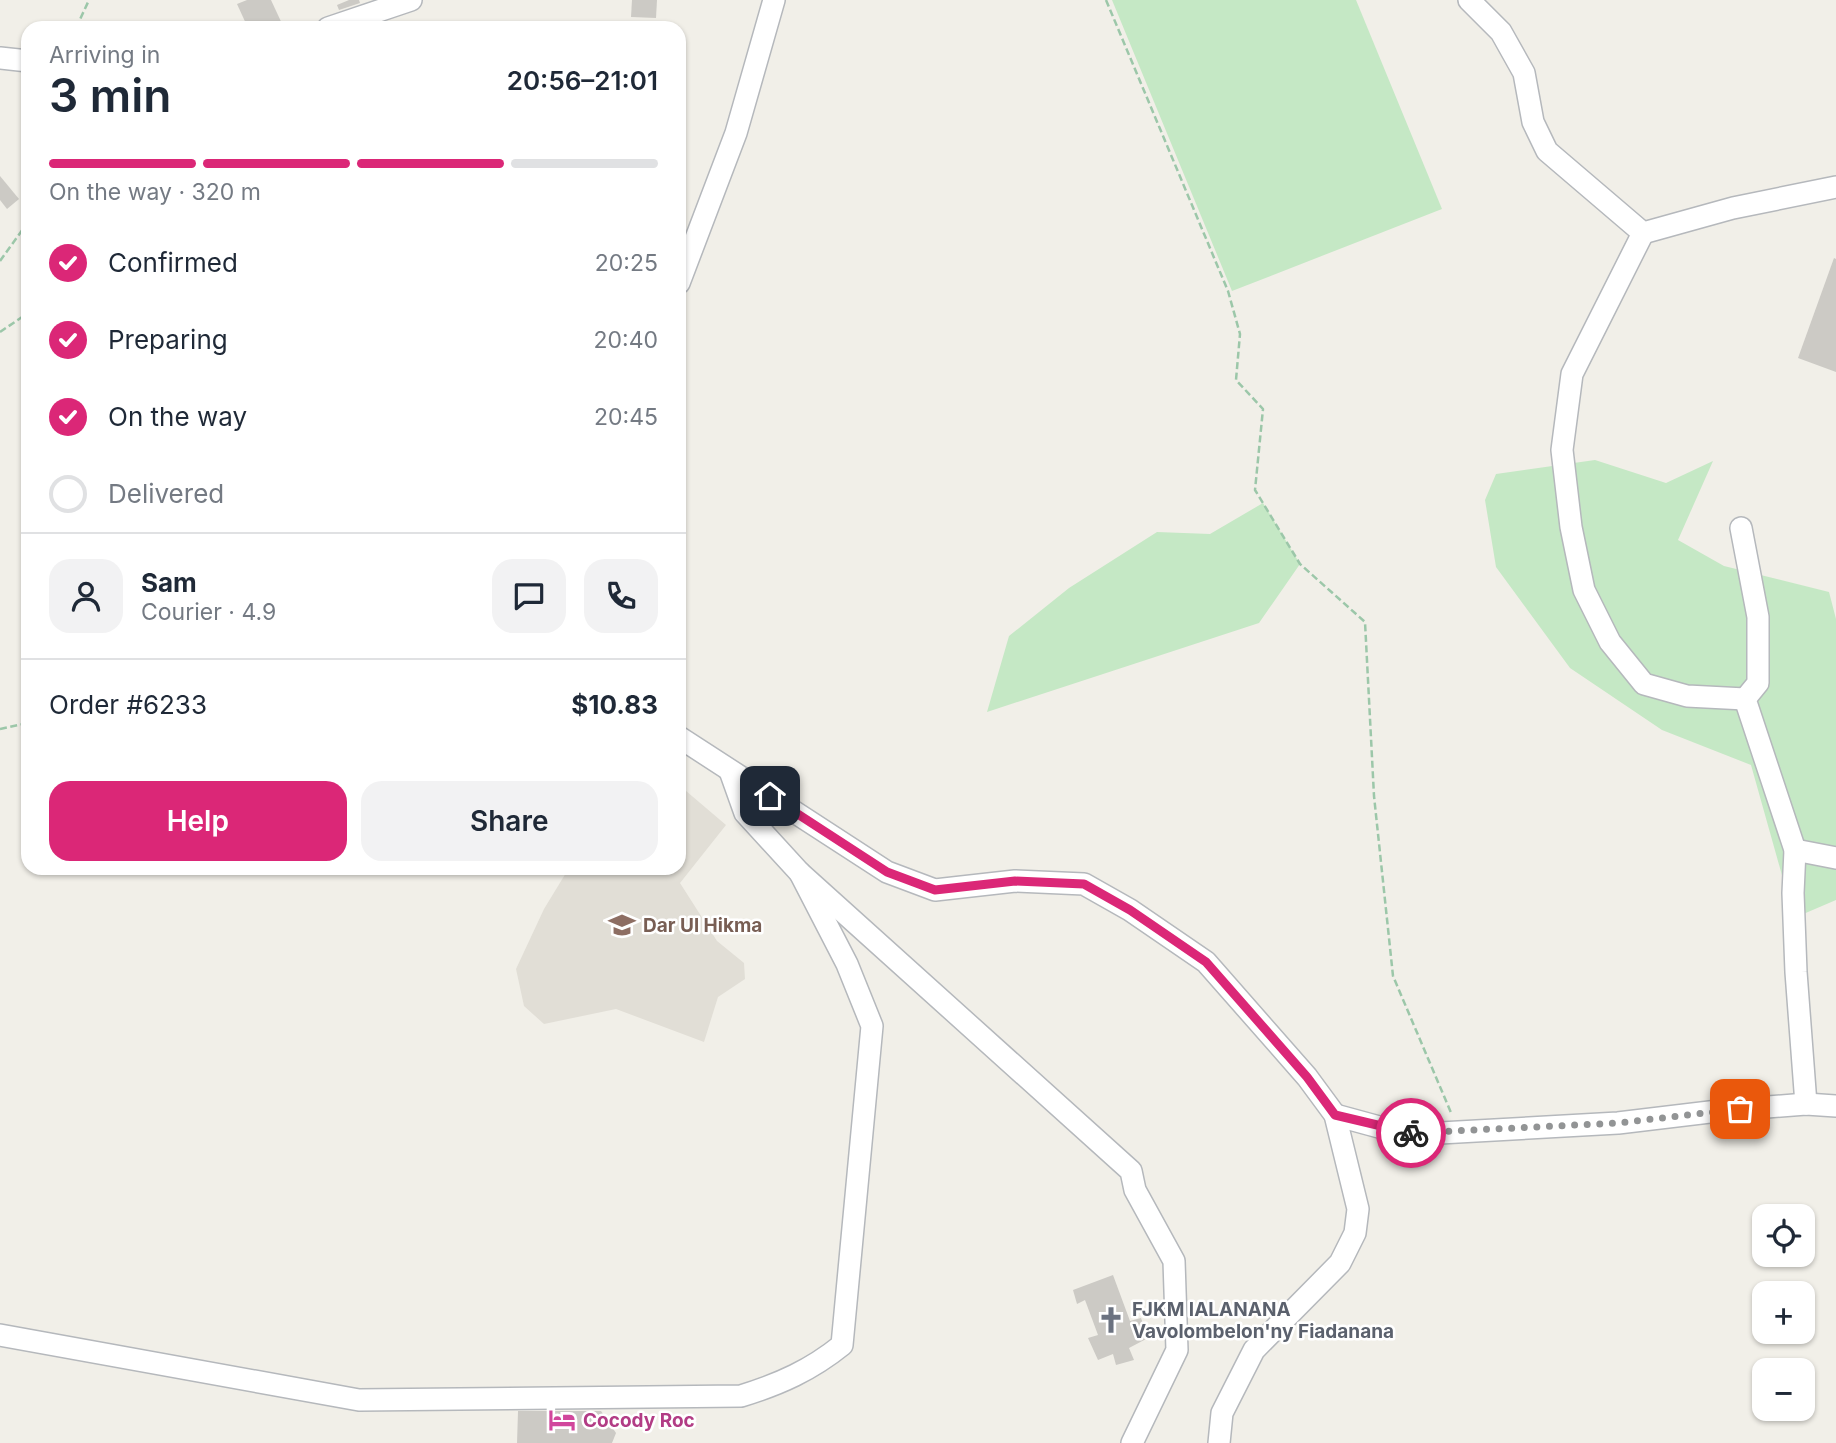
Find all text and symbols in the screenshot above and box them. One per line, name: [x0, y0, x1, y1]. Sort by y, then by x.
text: Arriving in: [49, 41, 160, 69]
text: 20:56–21:01: [507, 65, 658, 96]
text: 3 min: [49, 67, 171, 123]
text: On the way · 320 m: [49, 178, 261, 206]
icon: check: [49, 244, 87, 282]
text: Confirmed: [108, 247, 238, 278]
text: 20:25: [595, 249, 658, 277]
icon: check: [49, 321, 87, 359]
text: Preparing: [108, 324, 228, 355]
text: 20:40: [593, 326, 658, 354]
icon: check: [49, 398, 87, 436]
text: On the way: [108, 401, 247, 432]
text: 20:45: [594, 403, 658, 431]
text: Delivered: [108, 478, 224, 509]
button: person: [49, 559, 123, 633]
button: chat: [492, 559, 566, 633]
button: phone: [584, 559, 658, 633]
text: Sam: [141, 567, 197, 598]
text: Courier · 4.9: [141, 598, 276, 626]
text: Order #6233: [49, 689, 207, 720]
text: $10.83: [571, 689, 658, 720]
pin: [740, 766, 800, 826]
icon: home: [751, 777, 789, 815]
button: Help: [49, 781, 347, 861]
button: Share: [361, 781, 658, 861]
school or university icon: Dar Ul Hikma: [607, 910, 637, 940]
place label: Dar Ul Hikma: [643, 914, 762, 937]
pin: [1710, 1079, 1770, 1139]
icon: bag: [1721, 1090, 1759, 1128]
courier: [1376, 1098, 1446, 1168]
icon: bike: [1392, 1114, 1430, 1152]
map controls: [1752, 1204, 1815, 1421]
button: locate: [1752, 1204, 1815, 1267]
button: +: [1752, 1281, 1815, 1344]
place label: FJKM IALANANA Vavolombelon'ny Fiadanana: [1132, 1298, 1394, 1343]
church icon: FJKM IALANANA Vavolombelon'ny Fiadanana: [1096, 1305, 1126, 1335]
button: −: [1752, 1358, 1815, 1421]
hotel icon: Cocody Roc: [547, 1405, 577, 1435]
place label: Cocody Roc: [583, 1409, 695, 1432]

